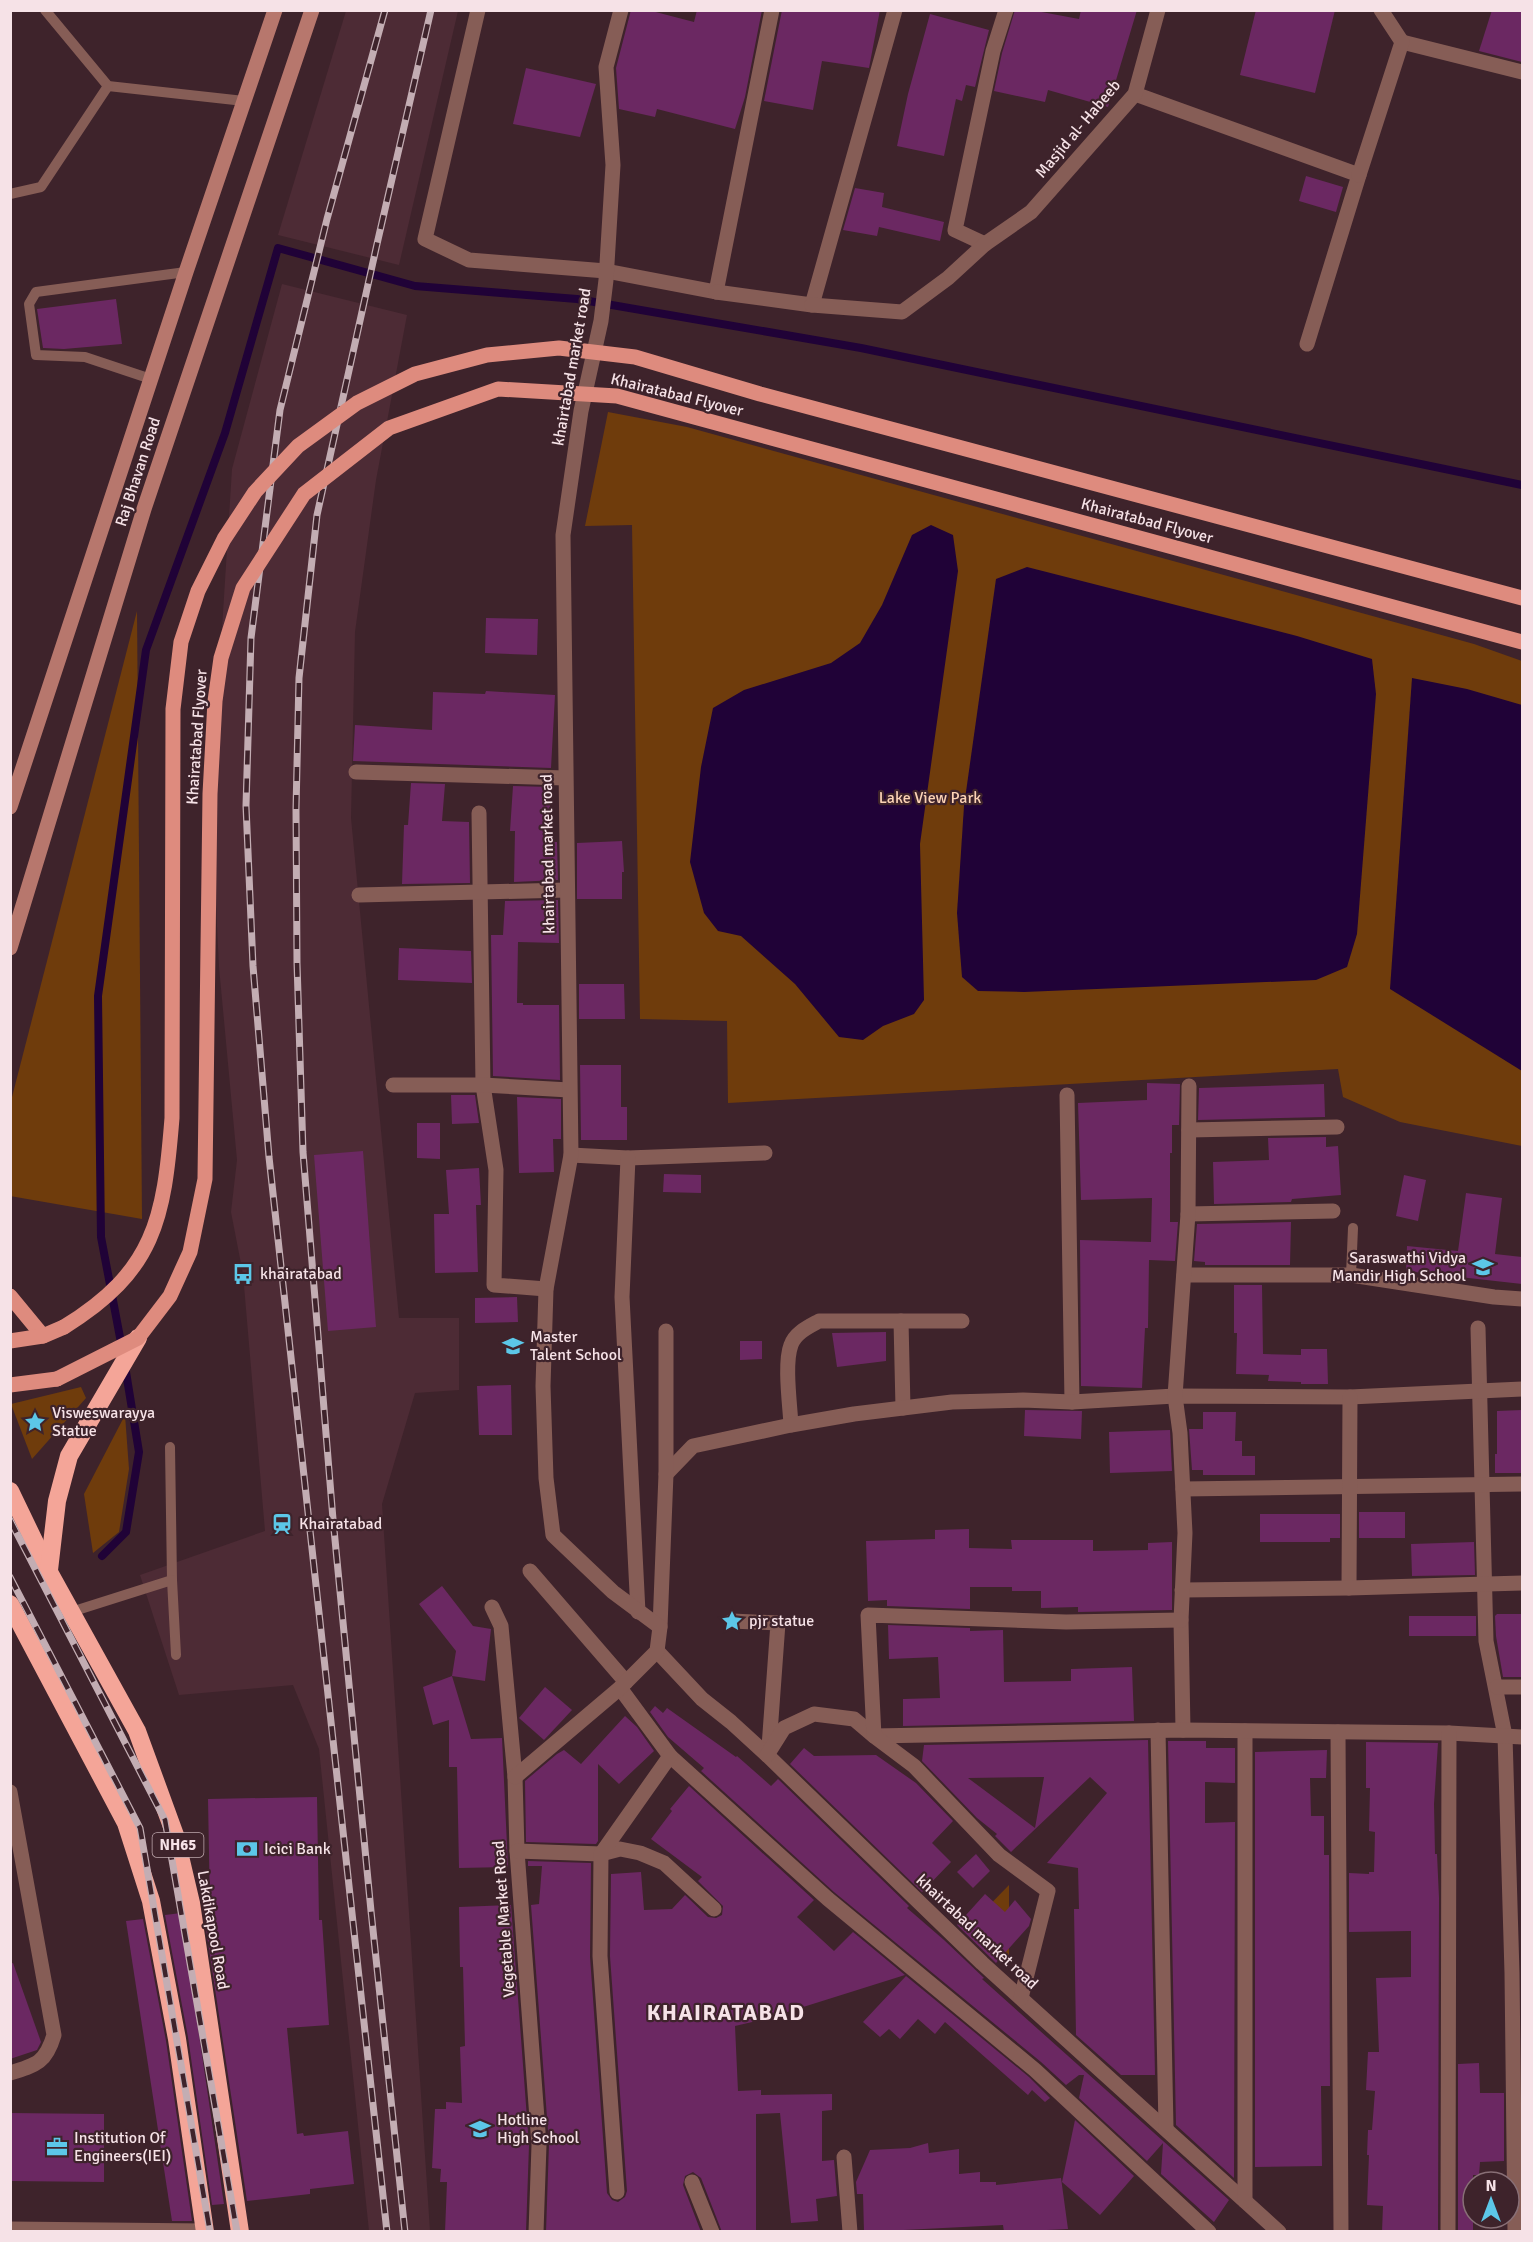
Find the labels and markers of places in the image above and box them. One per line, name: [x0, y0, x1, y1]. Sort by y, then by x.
place label: Saraswathi Vidya Mandir High School: [1332, 1248, 1466, 1286]
school or university icon: Saraswathi Vidya Mandir High School: [1471, 1255, 1495, 1279]
bus stop icon: khairatabad: [231, 1262, 255, 1286]
place label: khairatabad: [260, 1264, 342, 1284]
place label: Master Talent School: [530, 1327, 622, 1365]
school or university icon: Master Talent School: [501, 1334, 525, 1358]
place label: Visweswarayya Statue: [52, 1403, 155, 1441]
place icon: Visweswarayya Statue: [23, 1410, 47, 1434]
station icon: Khairatabad: [270, 1512, 294, 1536]
place label: Khairatabad: [299, 1514, 382, 1534]
place icon: pjr statue: [720, 1609, 744, 1633]
place label: pjr statue: [749, 1611, 814, 1631]
bank icon: Icici Bank: [235, 1837, 259, 1861]
place label: Icici Bank: [264, 1839, 331, 1859]
place label: Hotline High School: [497, 2110, 580, 2148]
school or university icon: Hotline High School: [468, 2117, 492, 2141]
place label: Institution Of Engineers(IEI): [74, 2128, 171, 2166]
office icon: Institution Of Engineers(IEI): [45, 2135, 69, 2159]

